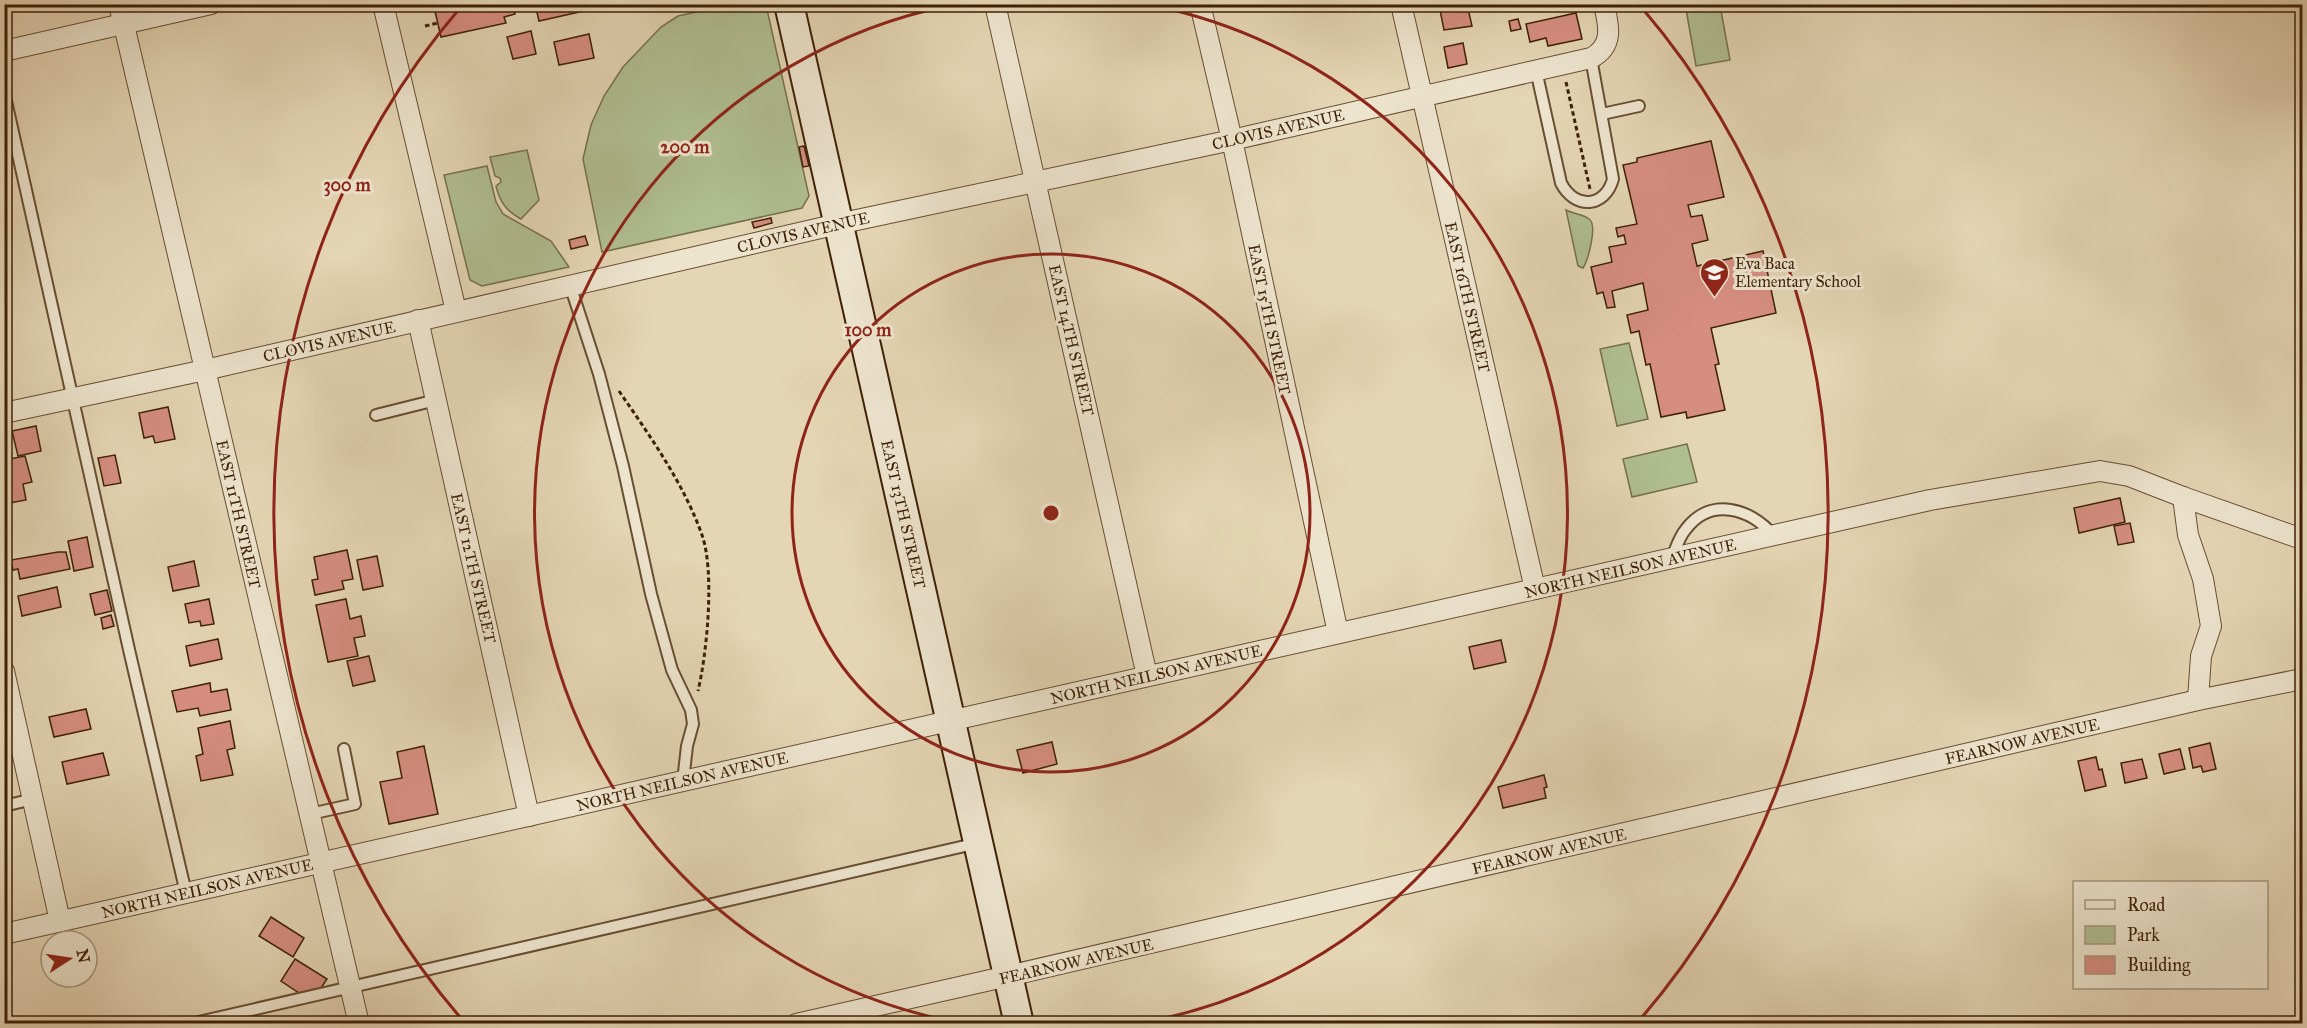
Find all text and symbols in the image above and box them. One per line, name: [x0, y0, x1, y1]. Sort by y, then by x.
street label: CLOVIS AVENUE: [1210, 105, 1346, 154]
text: 200 m: [661, 136, 710, 158]
text: 300 m: [323, 174, 371, 197]
street label: CLOVIS AVENUE: [735, 208, 871, 257]
street label: EAST 16TH STREET: [1441, 220, 1494, 374]
street label: EAST 15TH STREET: [1244, 242, 1295, 396]
place label: Eva Baca Elementary School: [1735, 254, 1861, 291]
school or university icon: Eva Baca Elementary School: [1698, 256, 1730, 298]
street label: EAST 14TH STREET: [1045, 263, 1098, 418]
street label: CLOVIS AVENUE: [261, 317, 397, 366]
text: 100 m: [845, 319, 892, 341]
street label: EAST 11TH STREET: [212, 438, 265, 590]
street label: EAST 13TH STREET: [877, 438, 930, 590]
street label: EAST 12TH STREET: [447, 491, 500, 645]
centre of rings: [1041, 503, 1061, 523]
street label: NORTH NEILSON AVENUE: [1523, 535, 1738, 602]
street label: NORTH NEILSON AVENUE: [1049, 641, 1264, 708]
street label: FEARNOW AVENUE: [1943, 714, 2101, 768]
street label: NORTH NEILSON AVENUE: [575, 748, 790, 815]
street label: FEARNOW AVENUE: [1470, 824, 1628, 878]
street label: NORTH NEILSON AVENUE: [100, 855, 315, 922]
legend: [2073, 881, 2268, 989]
text: Road: [2127, 894, 2165, 916]
text: Park: [2127, 924, 2160, 946]
north arrow: [39, 929, 99, 989]
street label: FEARNOW AVENUE: [997, 934, 1155, 988]
text: N: [72, 947, 94, 965]
text: Building: [2127, 954, 2191, 977]

